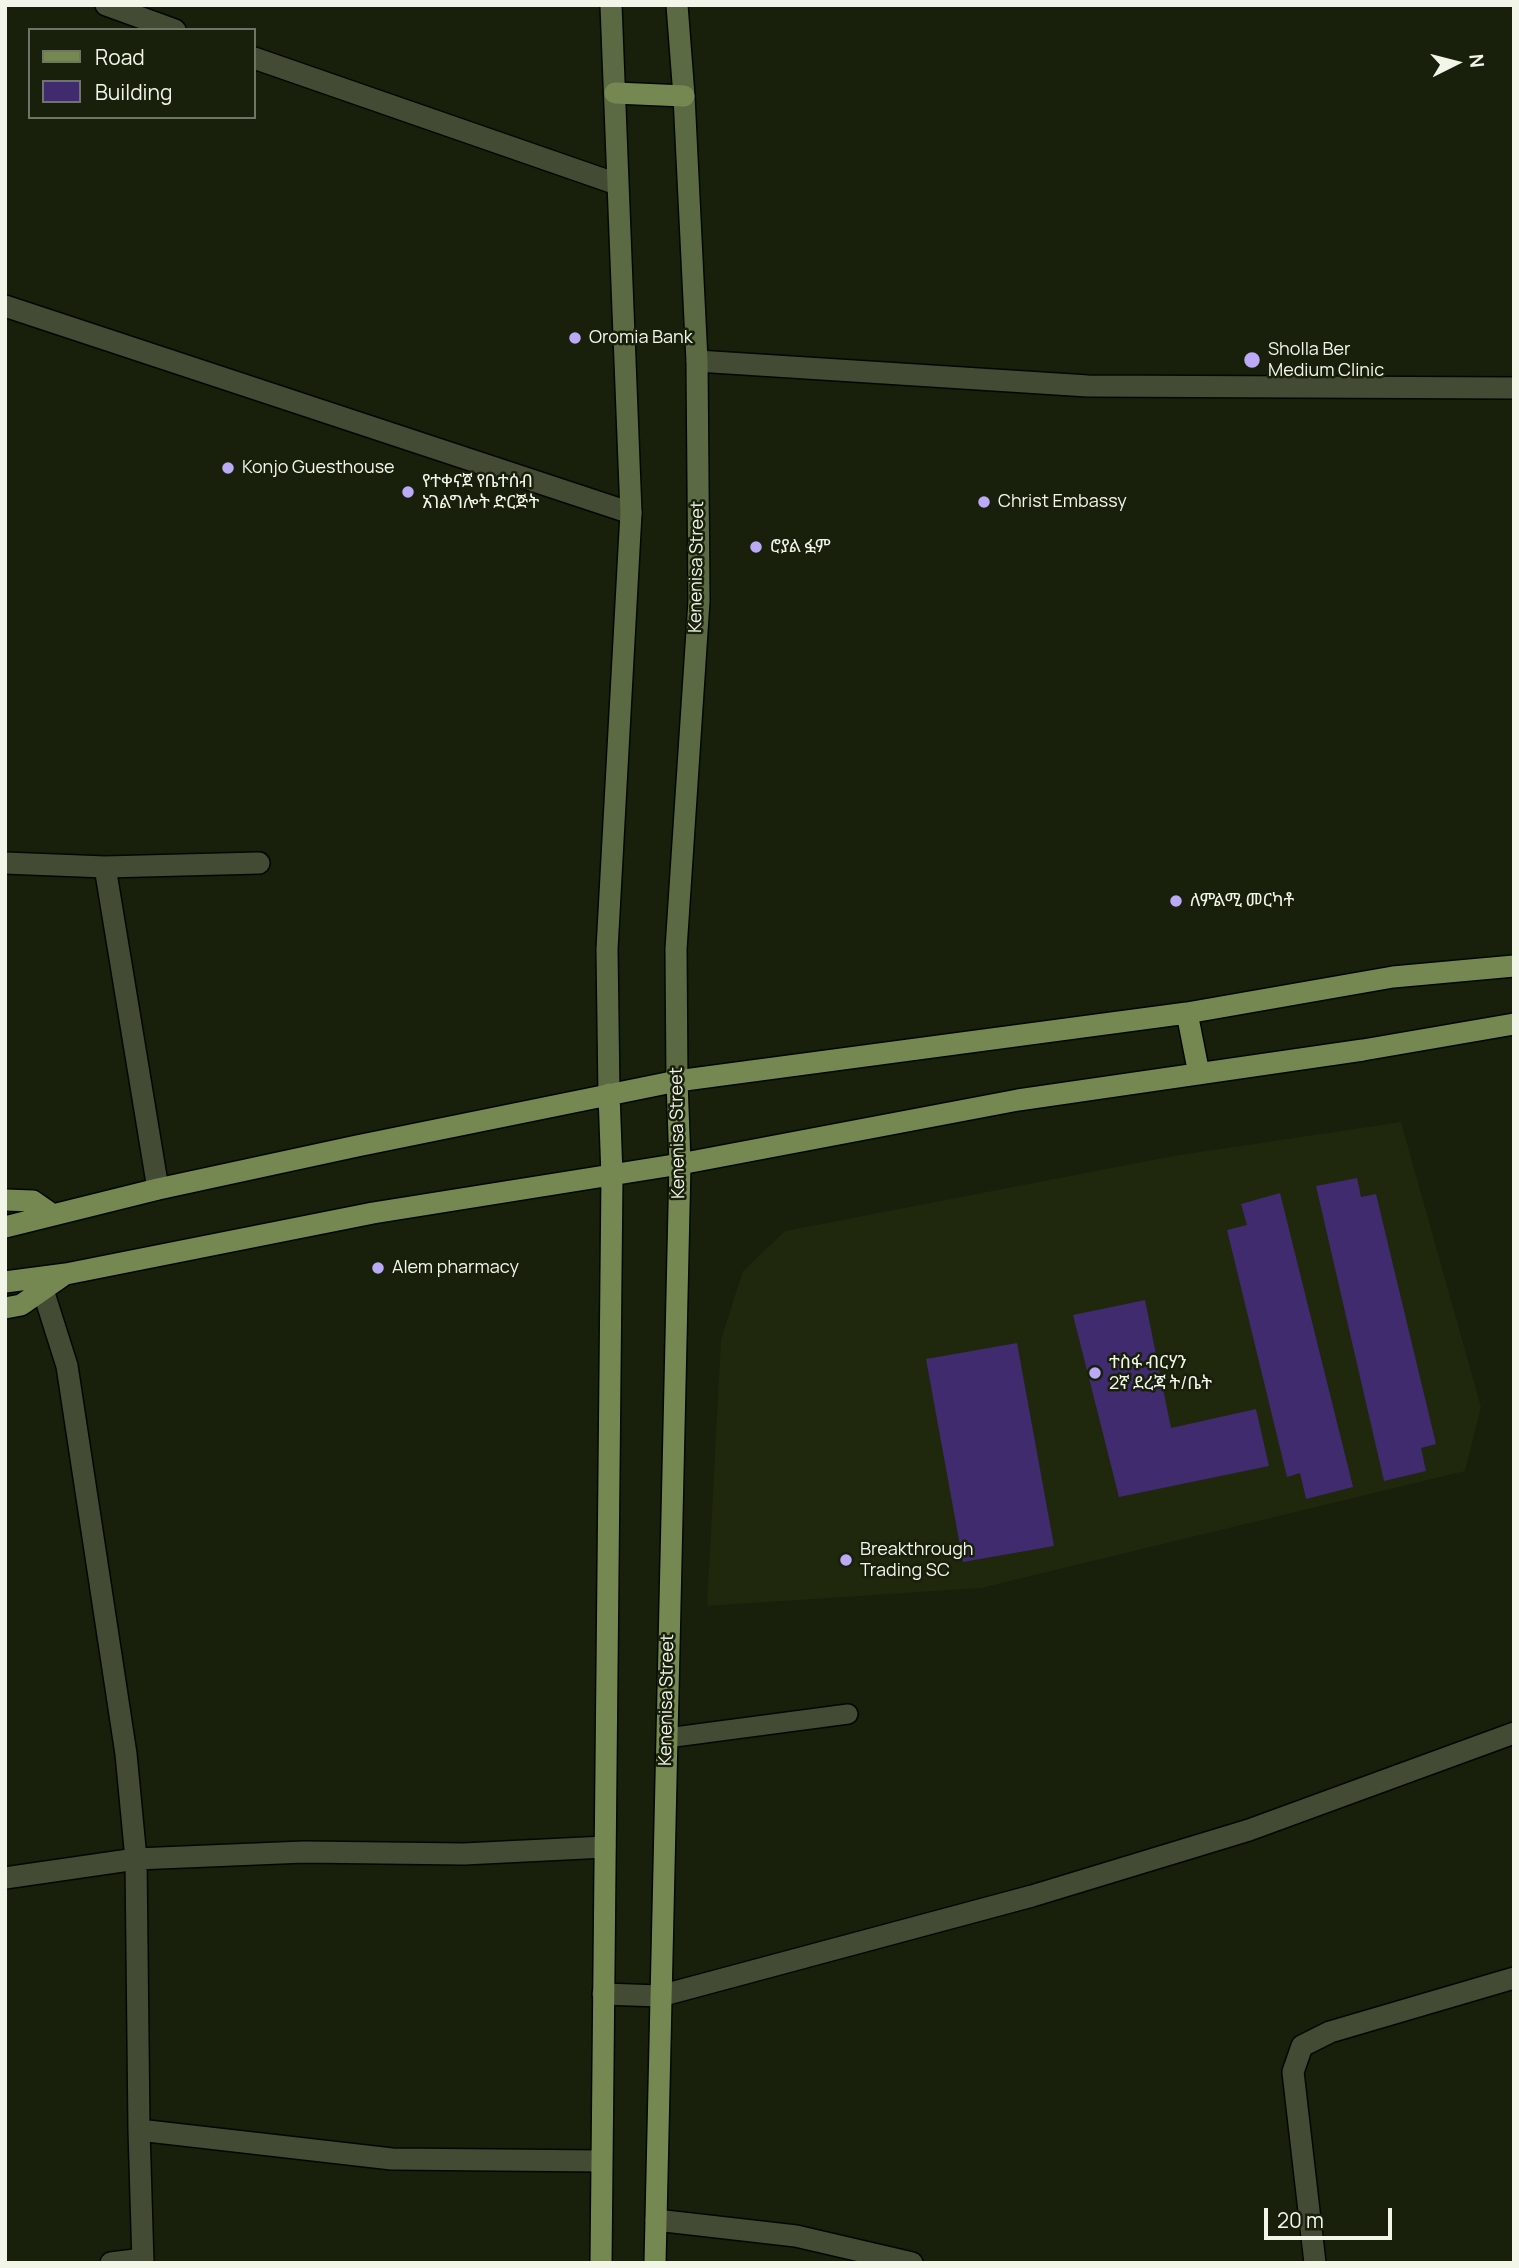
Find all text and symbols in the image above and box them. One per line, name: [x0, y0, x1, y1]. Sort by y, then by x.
legend: [28, 28, 256, 119]
north arrow: [1421, 28, 1491, 98]
text: Road: [95, 43, 145, 71]
text: N: [1463, 53, 1491, 69]
text: Building: [95, 78, 172, 106]
place label: Oromia Bank: [589, 327, 693, 349]
marker: Oromia Bank: [567, 330, 583, 346]
place label: Sholla Ber Medium Clinic: [1268, 339, 1384, 382]
marker: Sholla Ber Medium Clinic: [1242, 350, 1262, 370]
place label: Konjo Guesthouse: [242, 457, 395, 479]
marker: Konjo Guesthouse: [220, 460, 236, 476]
place label: የተቀናጀ የቤተሰብ አገልግሎት ድርጅት: [422, 471, 539, 514]
marker: የተቀናጀ የቤተሰብ አገልግሎት ድርጅት: [400, 484, 416, 500]
place label: Christ Embassy: [998, 491, 1127, 513]
marker: Christ Embassy: [976, 494, 992, 510]
street label: Kenenisa Street: [685, 501, 709, 633]
place label: ሮያል ፏም: [770, 536, 831, 558]
marker: ሮያል ፏም: [748, 539, 764, 555]
place label: ለምልሚ መርካቶ: [1190, 890, 1294, 912]
marker: ለምልሚ መርካቶ: [1168, 893, 1184, 909]
street label: Kenenisa Street: [666, 1067, 690, 1199]
place label: Alem pharmacy: [392, 1257, 519, 1279]
marker: Alem pharmacy: [370, 1260, 386, 1276]
place label: ተስፋ ብርሃን 2ኛ ደረጃ ት/ቤት: [1109, 1352, 1212, 1394]
marker: ተስፋ ብርሃን 2ኛ ደረጃ ት/ቤት: [1087, 1365, 1103, 1381]
place label: Breakthrough Trading SC: [860, 1539, 974, 1582]
marker: Breakthrough Trading SC: [838, 1552, 854, 1568]
street label: Kenenisa Street: [655, 1634, 679, 1766]
scale bar: [1267, 2194, 1395, 2238]
text: 20 m: [1277, 2206, 1324, 2234]

